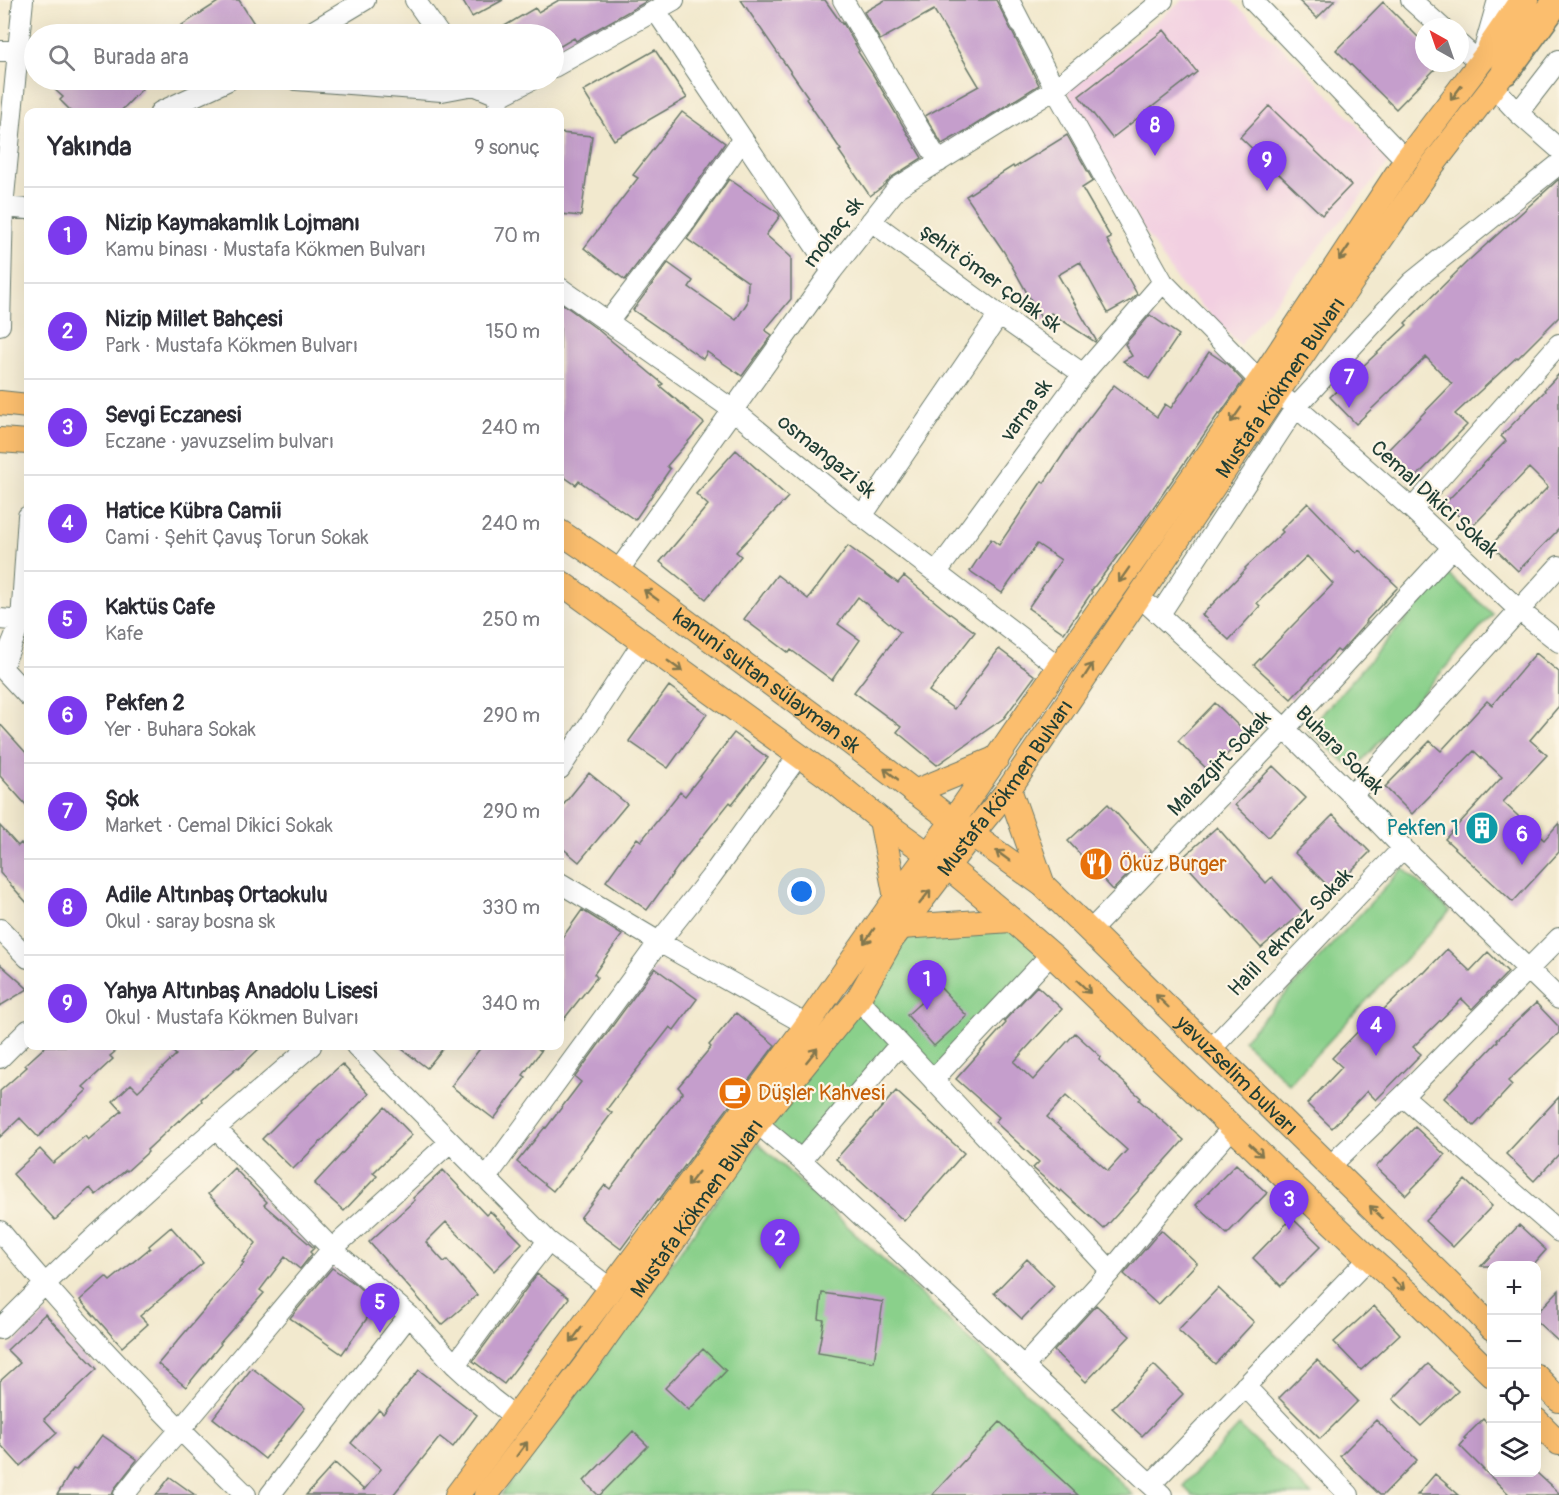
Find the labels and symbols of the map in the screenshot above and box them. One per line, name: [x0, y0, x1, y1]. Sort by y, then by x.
north arrow: [1415, 18, 1469, 72]
one-way arrow: [1450, 85, 1463, 101]
pin: 8: [1136, 106, 1174, 156]
pin: 9: [1248, 142, 1286, 191]
street label: mohaç sk: [797, 191, 870, 273]
street label: şehit ömer çolak sk: [915, 218, 1067, 339]
one-way arrow: [1338, 244, 1350, 260]
street label: Mustafa Kökmen Bulvarı: [1210, 292, 1352, 484]
pin: 7: [1330, 358, 1368, 408]
street label: varna sk: [994, 373, 1058, 448]
one-way arrow: [1230, 406, 1242, 423]
street label: osmangazi sk: [772, 408, 882, 505]
street label: Cemal Dikici Sokak: [1365, 435, 1505, 564]
one-way arrow: [1118, 566, 1130, 582]
one-way arrow: [643, 588, 659, 601]
street label: kanuni sultan sülayman sk: [667, 603, 866, 760]
one-way arrow: [667, 659, 683, 672]
one-way arrow: [1082, 663, 1094, 680]
street label: Mustafa Kökmen Bulvarı: [931, 695, 1079, 882]
street label: Buhara Sokak: [1290, 700, 1390, 801]
street label: Malazgirt Sokak: [1162, 704, 1277, 822]
one-way arrow: [884, 768, 900, 781]
building icon: Pekfen 1: [1464, 810, 1500, 846]
place label: Pekfen 1: [1386, 815, 1459, 842]
pin: 6: [1502, 816, 1541, 865]
restaurant icon: Öküz Burger: [1078, 846, 1114, 882]
one-way arrow: [995, 850, 1011, 863]
place label: Öküz Burger: [1119, 851, 1227, 878]
street label: Halil Pekmez Sokak: [1222, 862, 1359, 1002]
your location: [787, 877, 816, 906]
one-way arrow: [918, 889, 931, 905]
one-way arrow: [863, 927, 875, 943]
pin: 1: [908, 960, 946, 1010]
one-way arrow: [1077, 980, 1092, 994]
one-way arrow: [1155, 994, 1170, 1009]
pin: 4: [1356, 1006, 1396, 1056]
street label: yavuzselim bulvarı: [1169, 1009, 1303, 1142]
one-way arrow: [805, 1047, 818, 1063]
cafe icon: Düşler Kahvesi: [717, 1075, 753, 1111]
place label: Düşler Kahvesi: [758, 1080, 885, 1107]
street label: Mustafa Kökmen Bulvarı: [625, 1114, 770, 1303]
one-way arrow: [1248, 1143, 1263, 1157]
one-way arrow: [687, 1170, 699, 1186]
pin: 3: [1270, 1180, 1308, 1230]
one-way arrow: [1369, 1204, 1384, 1219]
pin: 2: [760, 1220, 800, 1269]
one-way arrow: [1390, 1277, 1405, 1291]
pin: 5: [360, 1284, 400, 1333]
one-way arrow: [570, 1326, 583, 1342]
one-way arrow: [515, 1441, 528, 1457]

